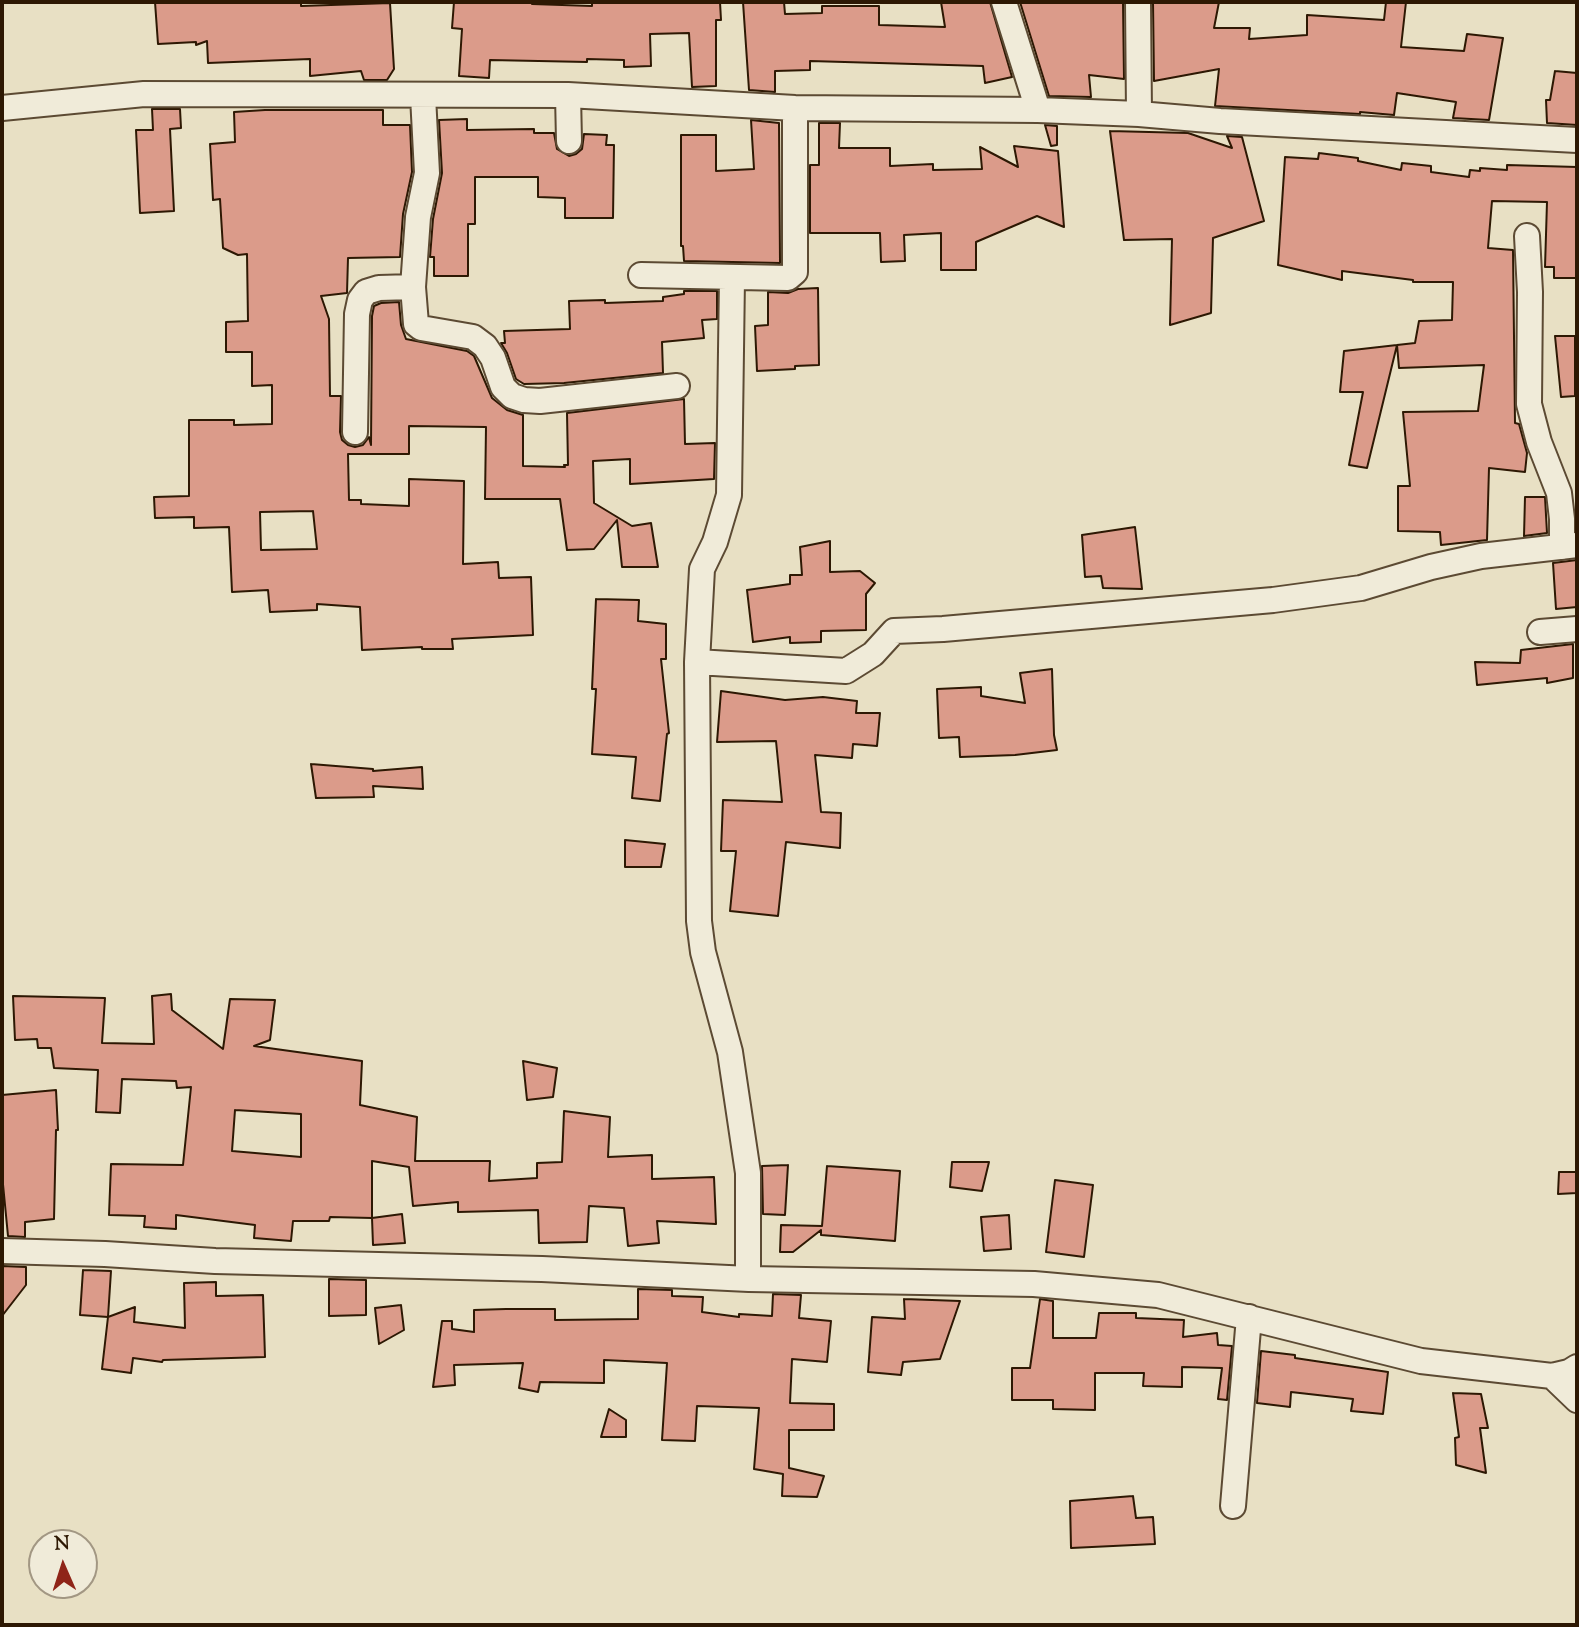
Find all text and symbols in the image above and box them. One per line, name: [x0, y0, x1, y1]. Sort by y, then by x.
north arrow: [28, 1529, 98, 1599]
text: N: [54, 1531, 70, 1558]

